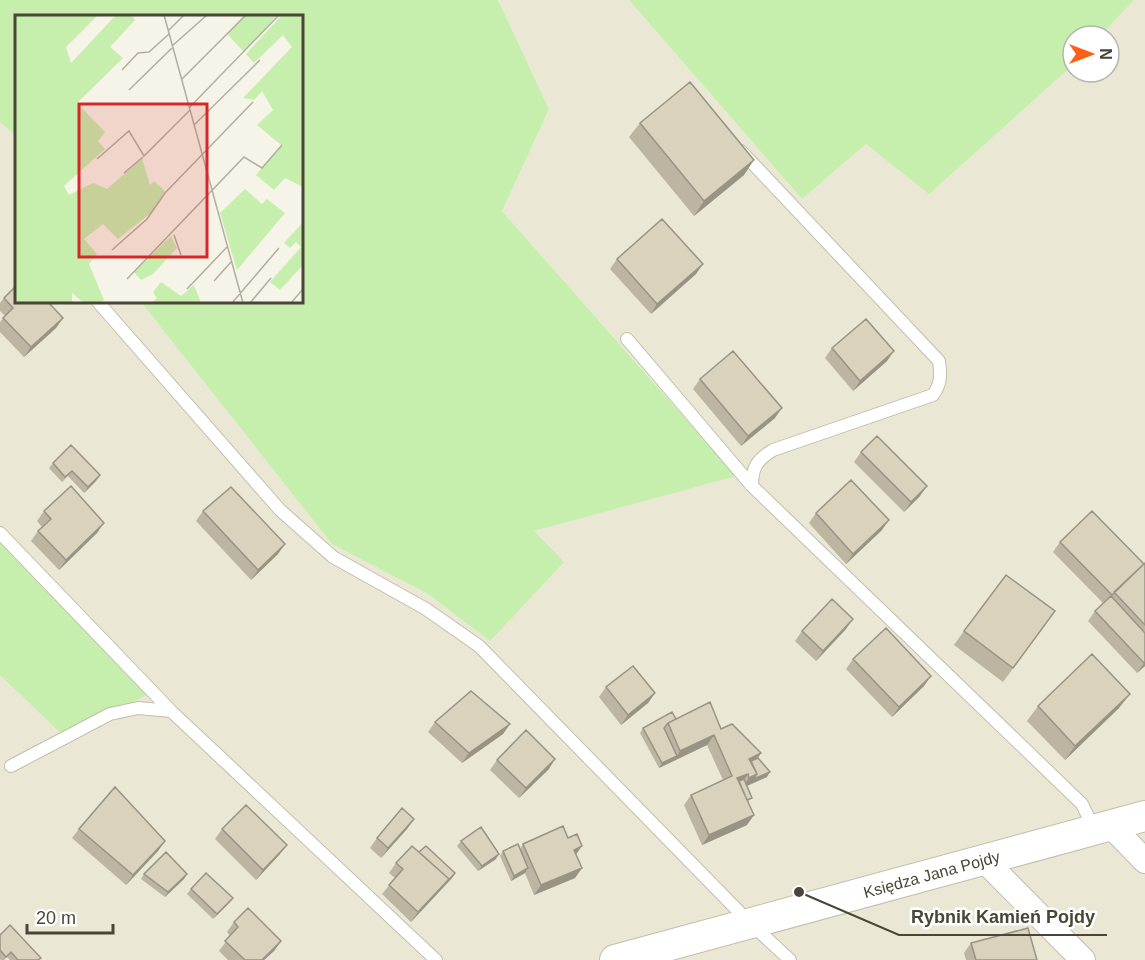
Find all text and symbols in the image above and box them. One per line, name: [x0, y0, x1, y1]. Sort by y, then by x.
inset map: [15, 15, 303, 303]
north arrow: [1061, 24, 1121, 84]
text: N: [1097, 48, 1114, 60]
street label: Księdza Jana Pojdy: [861, 847, 1002, 901]
scale bar: [27, 897, 112, 935]
callout: Rybnik Kamień Pojdy: [899, 899, 1107, 935]
text: Rybnik Kamień Pojdy: [911, 907, 1095, 927]
text: 20 m: [36, 908, 76, 928]

